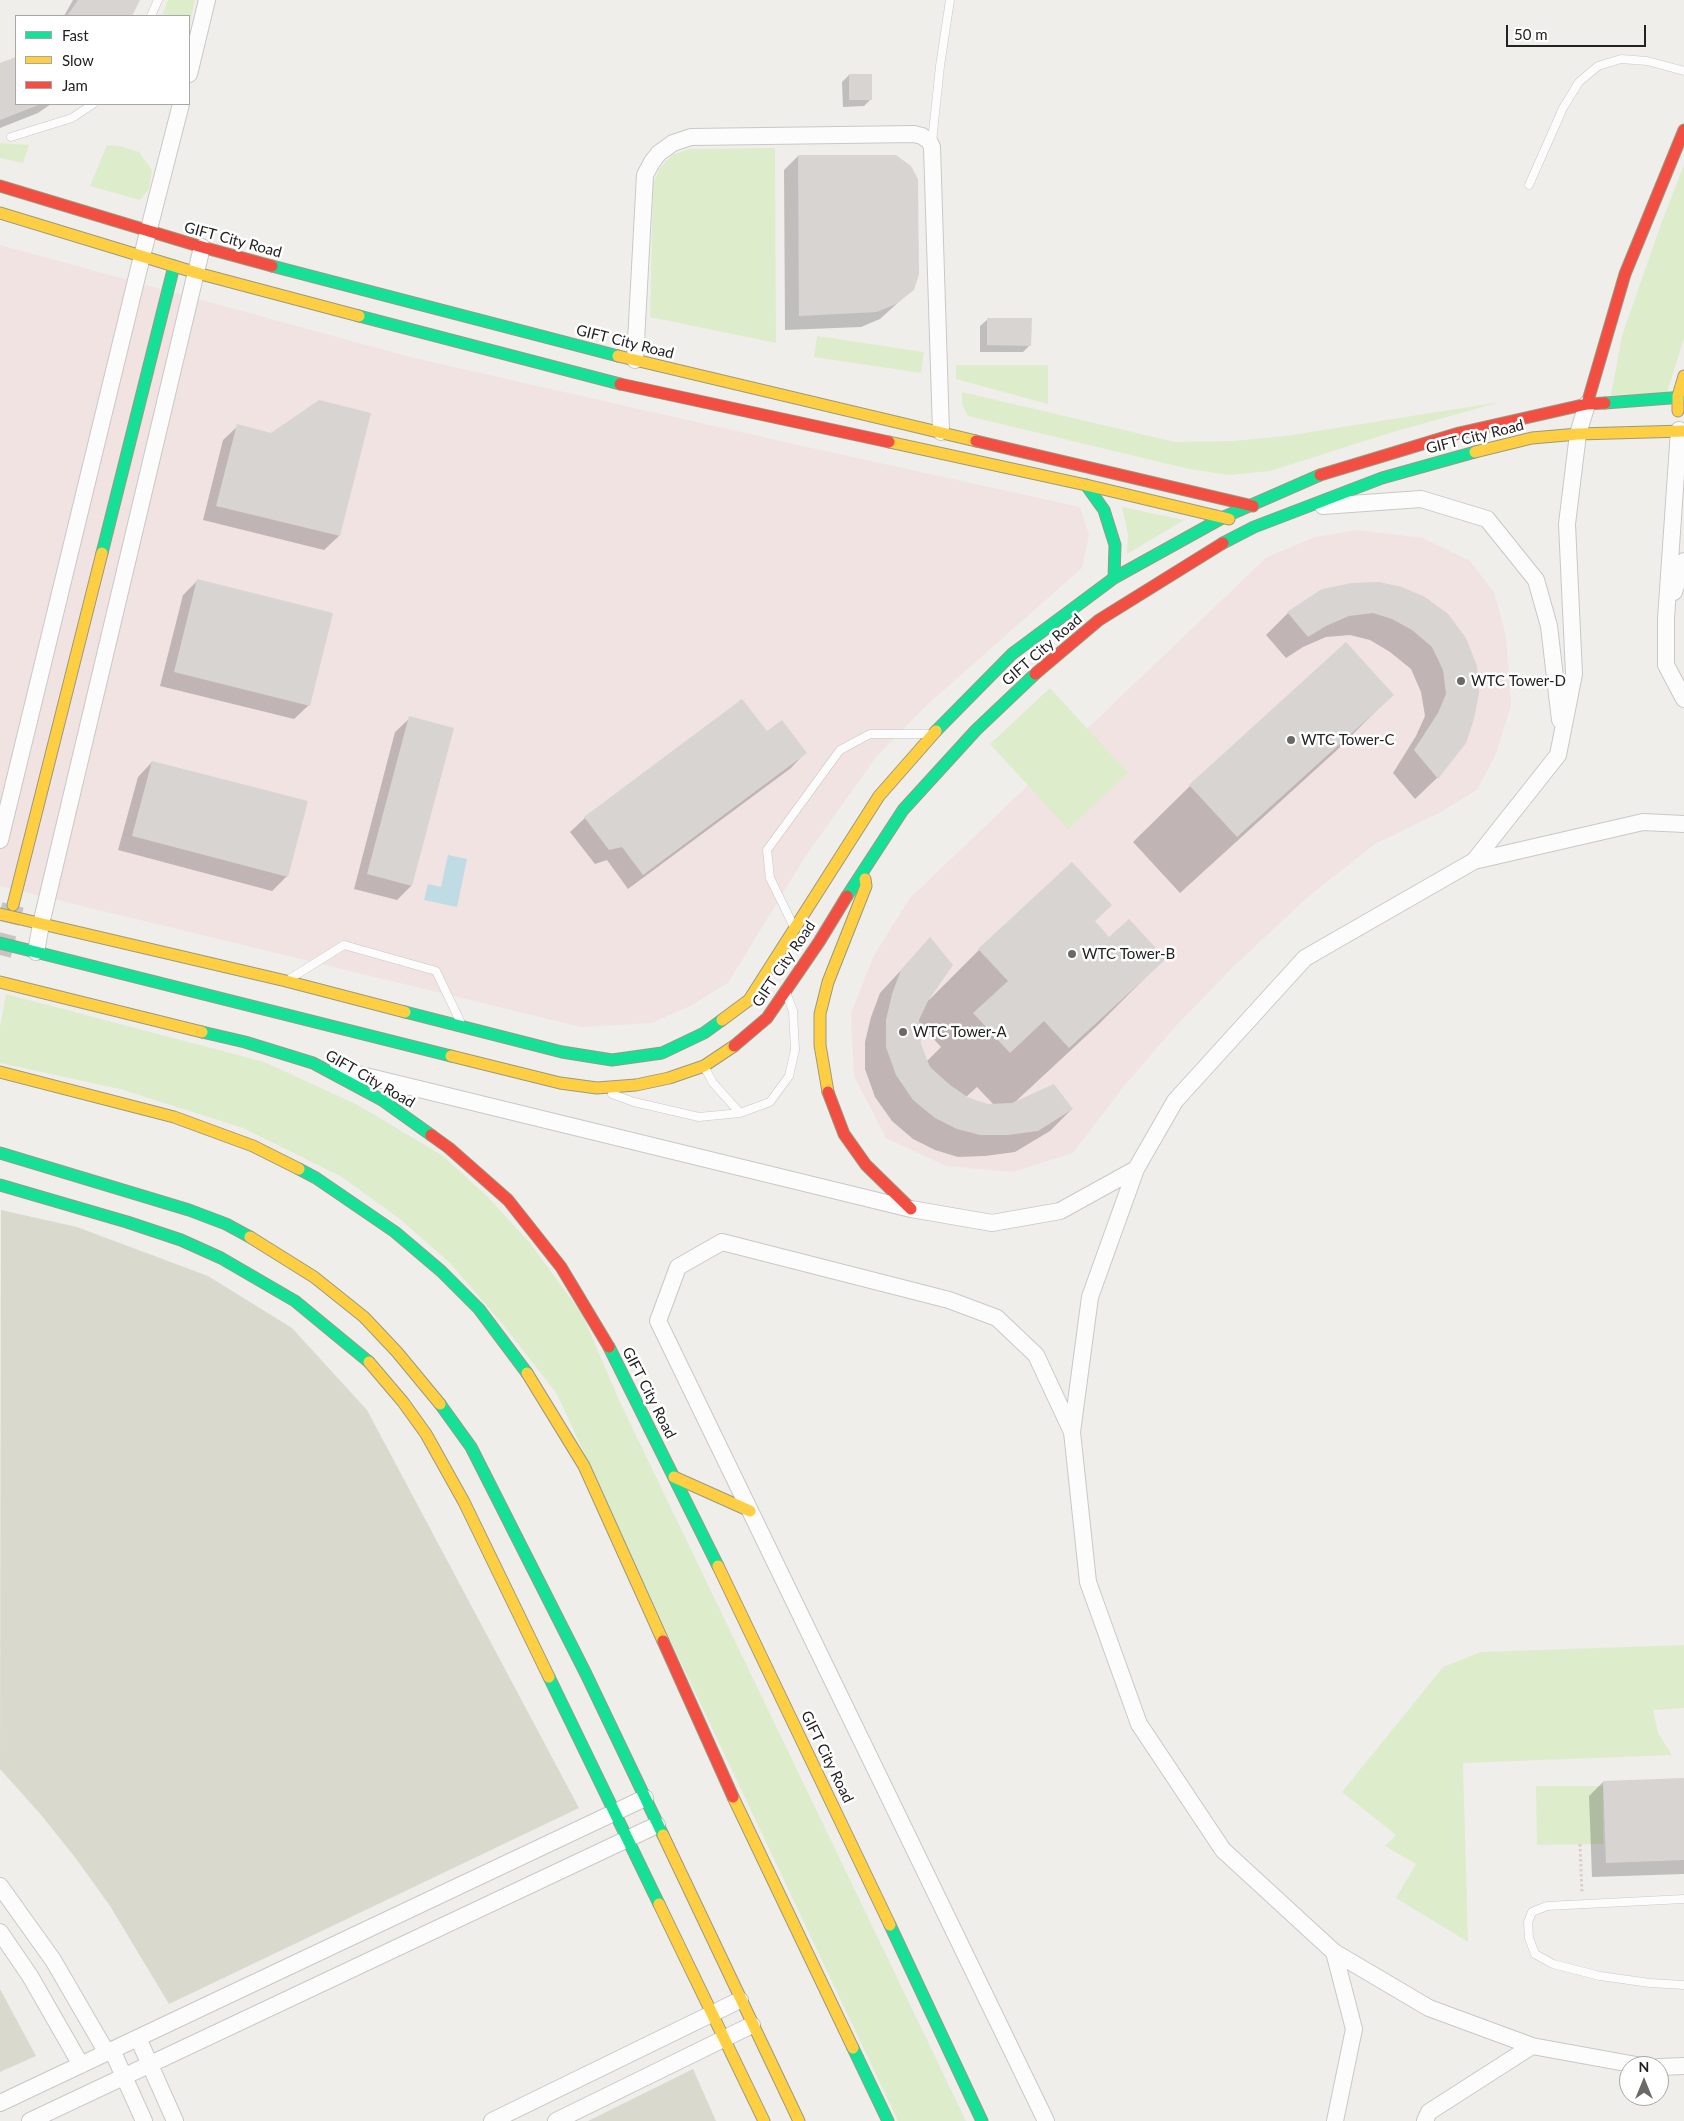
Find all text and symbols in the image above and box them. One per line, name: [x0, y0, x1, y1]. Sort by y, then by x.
legend: [15, 15, 190, 105]
scale bar: [1509, 15, 1649, 47]
text: 50 m: [1514, 25, 1548, 43]
text: Fast: [62, 26, 89, 44]
text: Slow: [62, 51, 94, 69]
text: Jam: [62, 76, 88, 94]
street label: GIFT City Road: [182, 218, 284, 262]
street label: GIFT City Road: [574, 321, 676, 363]
street label: GIFT City Road: [1424, 416, 1526, 458]
street label: GIFT City Road: [998, 610, 1086, 690]
place label: WTC Tower-D: [1471, 672, 1566, 690]
marker: WTC Tower-D: [1455, 675, 1467, 687]
place label: WTC Tower-C: [1301, 731, 1395, 749]
marker: WTC Tower-C: [1285, 734, 1297, 746]
street label: GIFT City Road: [749, 917, 819, 1011]
place label: WTC Tower-B: [1082, 945, 1175, 963]
marker: WTC Tower-B: [1066, 948, 1078, 960]
place label: WTC Tower-A: [913, 1023, 1007, 1041]
marker: WTC Tower-A: [897, 1026, 909, 1038]
street label: GIFT City Road: [322, 1046, 418, 1112]
street label: GIFT City Road: [618, 1344, 680, 1442]
street label: GIFT City Road: [797, 1708, 857, 1806]
north arrow: [1619, 2056, 1669, 2106]
text: N: [1639, 2058, 1649, 2075]

